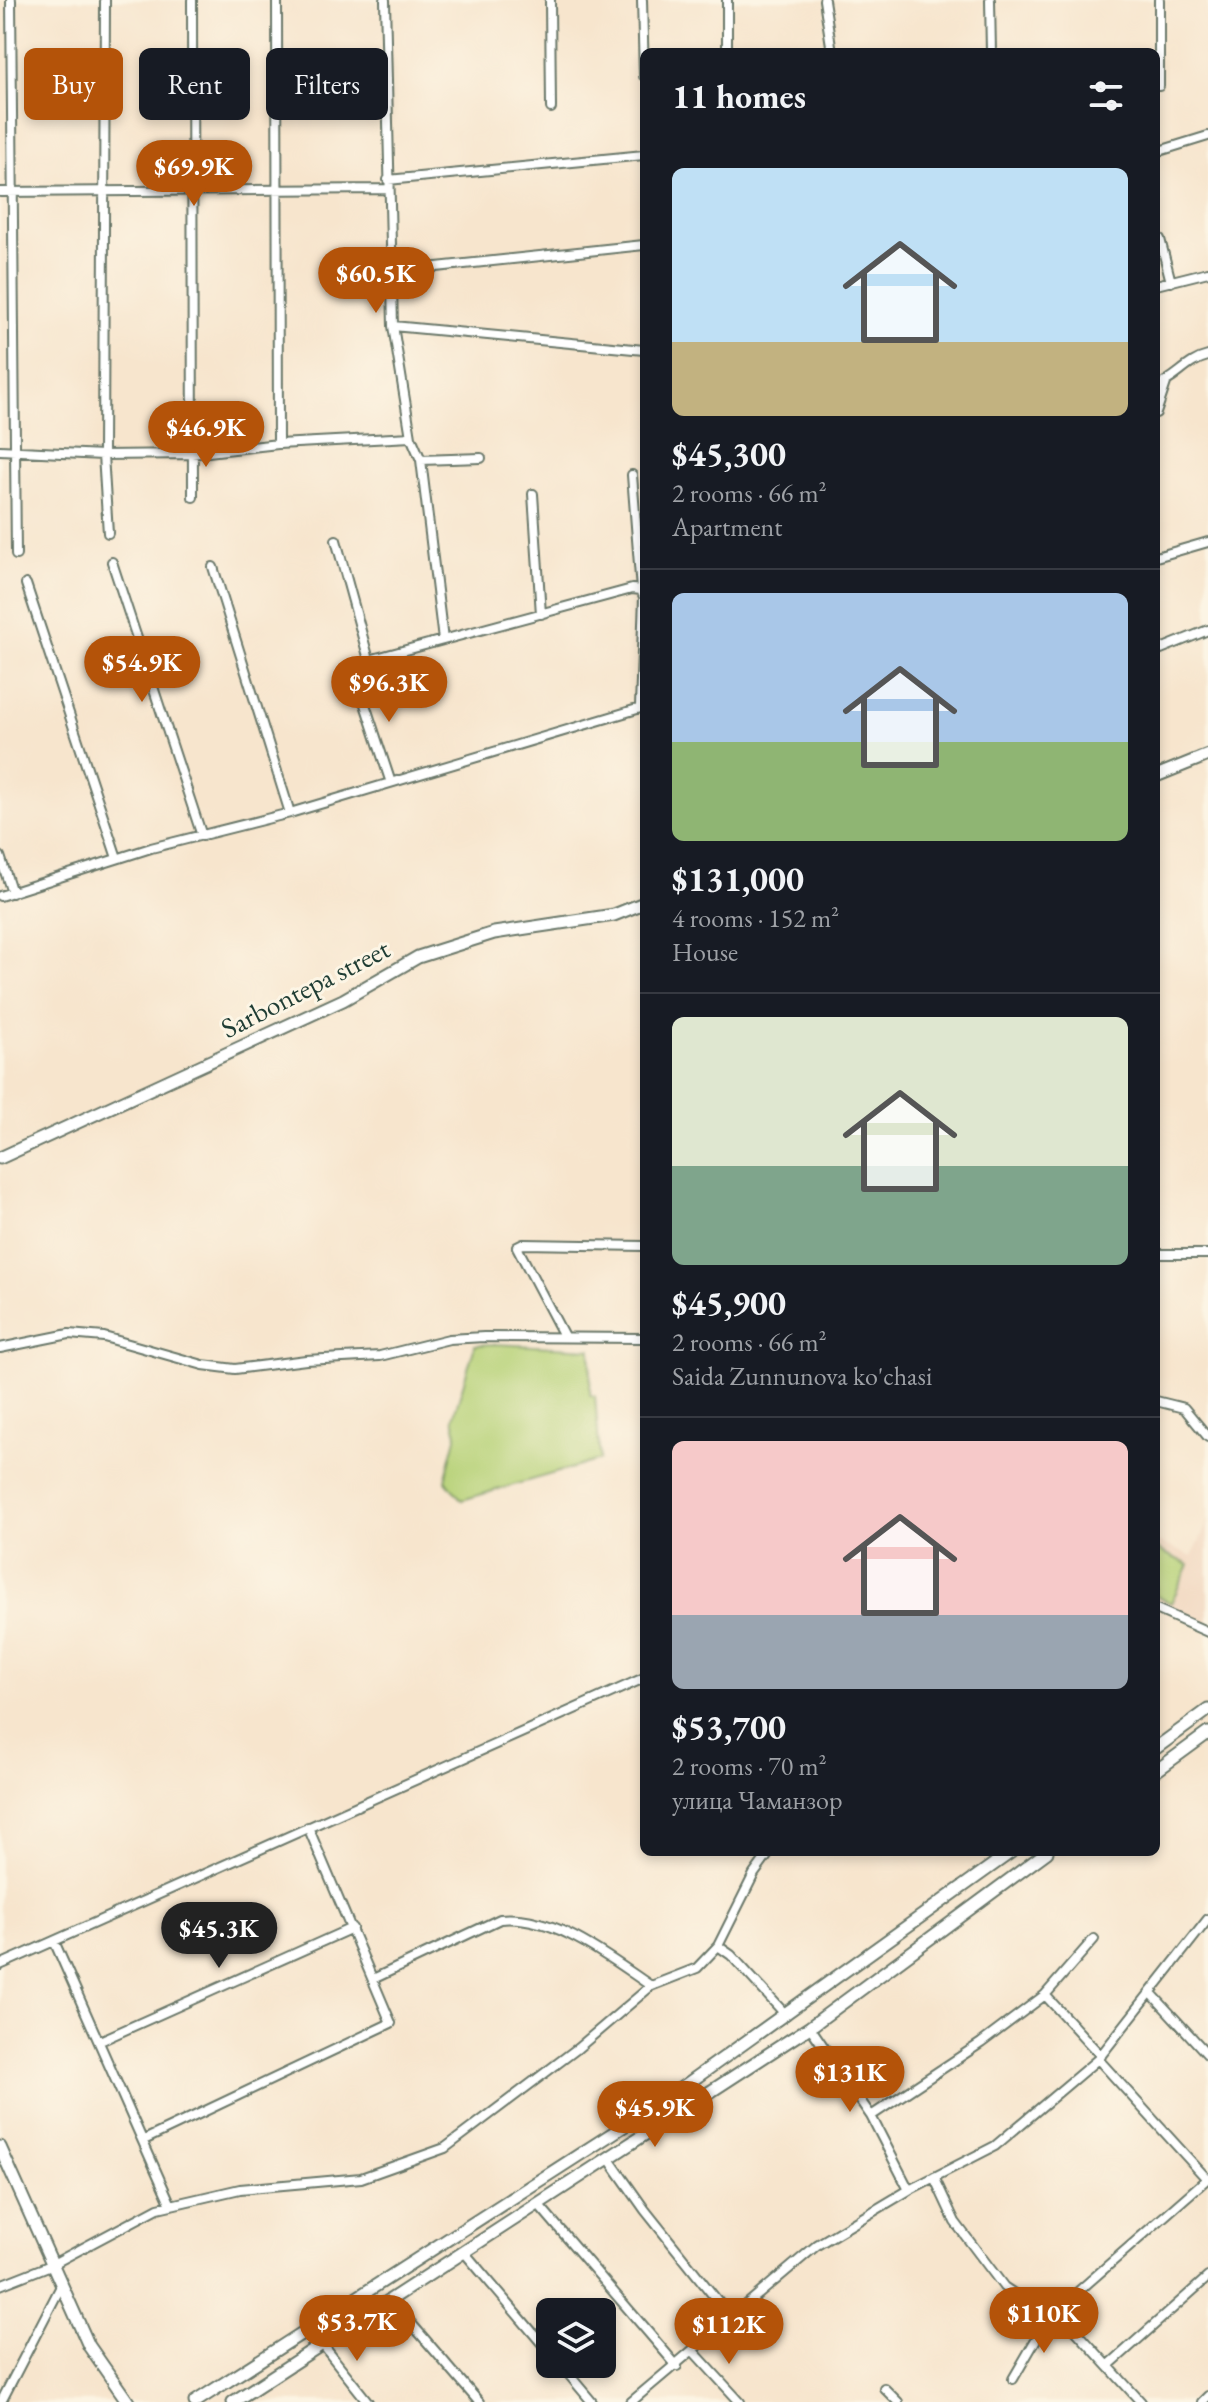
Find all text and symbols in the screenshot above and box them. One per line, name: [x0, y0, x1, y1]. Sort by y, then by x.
chip: Buy: [24, 48, 123, 120]
chip: Rent: [139, 48, 250, 120]
chip: Filters: [266, 48, 388, 120]
text: 11 homes: [672, 74, 806, 118]
icon: filters: [1084, 74, 1128, 118]
pin: $69.9K: [129, 140, 259, 208]
text: $69.9K: [154, 149, 234, 183]
icon: home: [828, 220, 972, 364]
pin: $60.5K: [311, 247, 441, 315]
text: $60.5K: [336, 256, 416, 290]
pin: $46.9K: [141, 401, 271, 469]
text: $46.9K: [166, 410, 246, 444]
text: $45,300: [672, 432, 786, 476]
text: 2 rooms · 66 m²: [672, 476, 827, 510]
text: Apartment: [672, 510, 782, 544]
pin: $54.9K: [77, 636, 207, 704]
text: $54.9K: [102, 645, 182, 679]
icon: home: [828, 645, 972, 789]
pin: $96.3K: [324, 656, 454, 724]
text: $96.3K: [349, 665, 429, 699]
text: $131,000: [672, 857, 804, 901]
text: 4 rooms · 152 m²: [672, 901, 839, 935]
street label: Sarbontepa street: [215, 930, 396, 1046]
text: House: [672, 935, 738, 969]
icon: home: [828, 1069, 972, 1213]
text: $45,900: [672, 1281, 786, 1325]
text: 2 rooms · 66 m²: [672, 1325, 827, 1359]
text: Saida Zunnunova ko'chasi: [672, 1359, 932, 1393]
icon: home: [828, 1493, 972, 1637]
text: $53,700: [672, 1705, 786, 1749]
text: 2 rooms · 70 m²: [672, 1749, 827, 1783]
text: улица Чаманзор: [672, 1783, 842, 1817]
pin: $45.3K: [154, 1902, 284, 1970]
text: $45.3K: [179, 1911, 259, 1945]
pin: $131K: [794, 2046, 906, 2114]
text: $131K: [813, 2055, 887, 2089]
pin: $45.9K: [590, 2081, 720, 2149]
text: $45.9K: [615, 2090, 695, 2124]
pin: $110K: [988, 2287, 1100, 2355]
pin: $53.7K: [292, 2295, 422, 2363]
text: $110K: [1007, 2296, 1081, 2330]
map controls: [536, 2298, 616, 2378]
button: layers: [536, 2298, 616, 2378]
pin: $112K: [673, 2298, 785, 2366]
text: $53.7K: [317, 2304, 397, 2338]
text: $112K: [692, 2307, 766, 2341]

